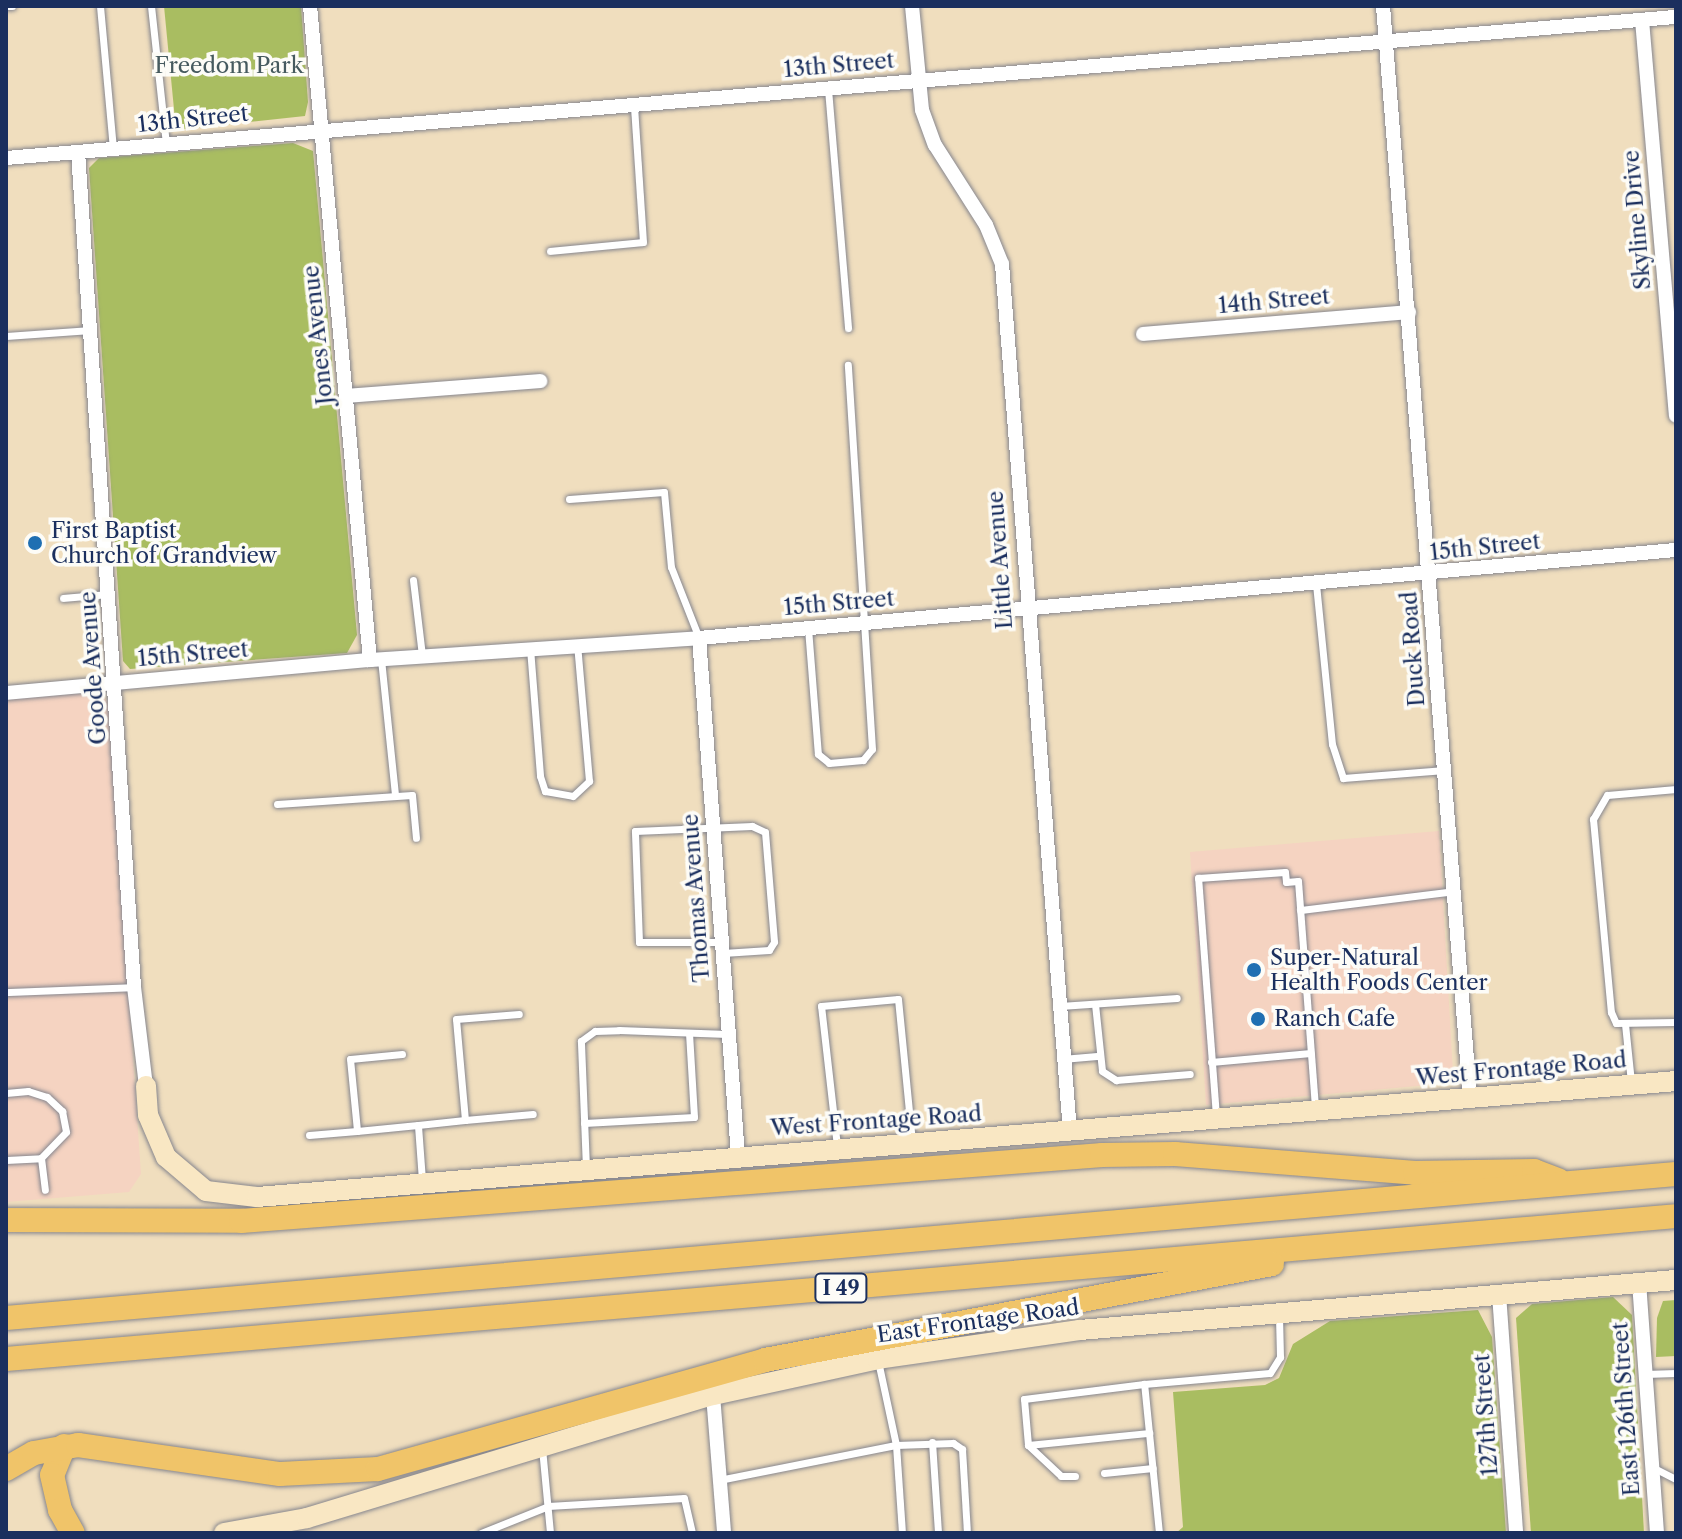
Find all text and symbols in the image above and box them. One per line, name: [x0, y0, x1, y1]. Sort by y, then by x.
street label: 13th Street: [783, 47, 895, 83]
park label: Freedom Park: [155, 53, 303, 79]
street label: 13th Street: [136, 100, 250, 138]
street label: Skyline Drive: [1618, 149, 1656, 291]
street label: Jones Avenue: [298, 264, 338, 406]
street label: 14th Street: [1217, 283, 1331, 319]
street label: Little Avenue: [982, 489, 1018, 631]
place label: First Baptist Church of Grandview: [51, 517, 277, 568]
street label: 15th Street: [1428, 528, 1542, 566]
marker: First Baptist Church of Grandview: [26, 534, 44, 552]
street label: 15th Street: [783, 585, 895, 621]
street label: Goode Avenue: [74, 590, 112, 746]
street label: Duck Road: [1396, 590, 1430, 708]
street label: 15th Street: [137, 636, 249, 672]
street label: Thomas Avenue: [677, 813, 715, 983]
place label: Super-Natural Health Foods Center: [1270, 944, 1488, 996]
marker: Super-Natural Health Foods Center: [1245, 961, 1263, 979]
place label: Ranch Cafe: [1274, 1006, 1395, 1032]
marker: Ranch Cafe: [1249, 1010, 1267, 1028]
street label: West Frontage Road: [1414, 1047, 1628, 1091]
street label: West Frontage Road: [770, 1100, 982, 1142]
road number: I 49: [813, 1272, 869, 1304]
street label: East Frontage Road: [875, 1294, 1081, 1348]
street label: East 126th Street: [1607, 1321, 1645, 1497]
street label: 127th Street: [1469, 1353, 1503, 1477]

